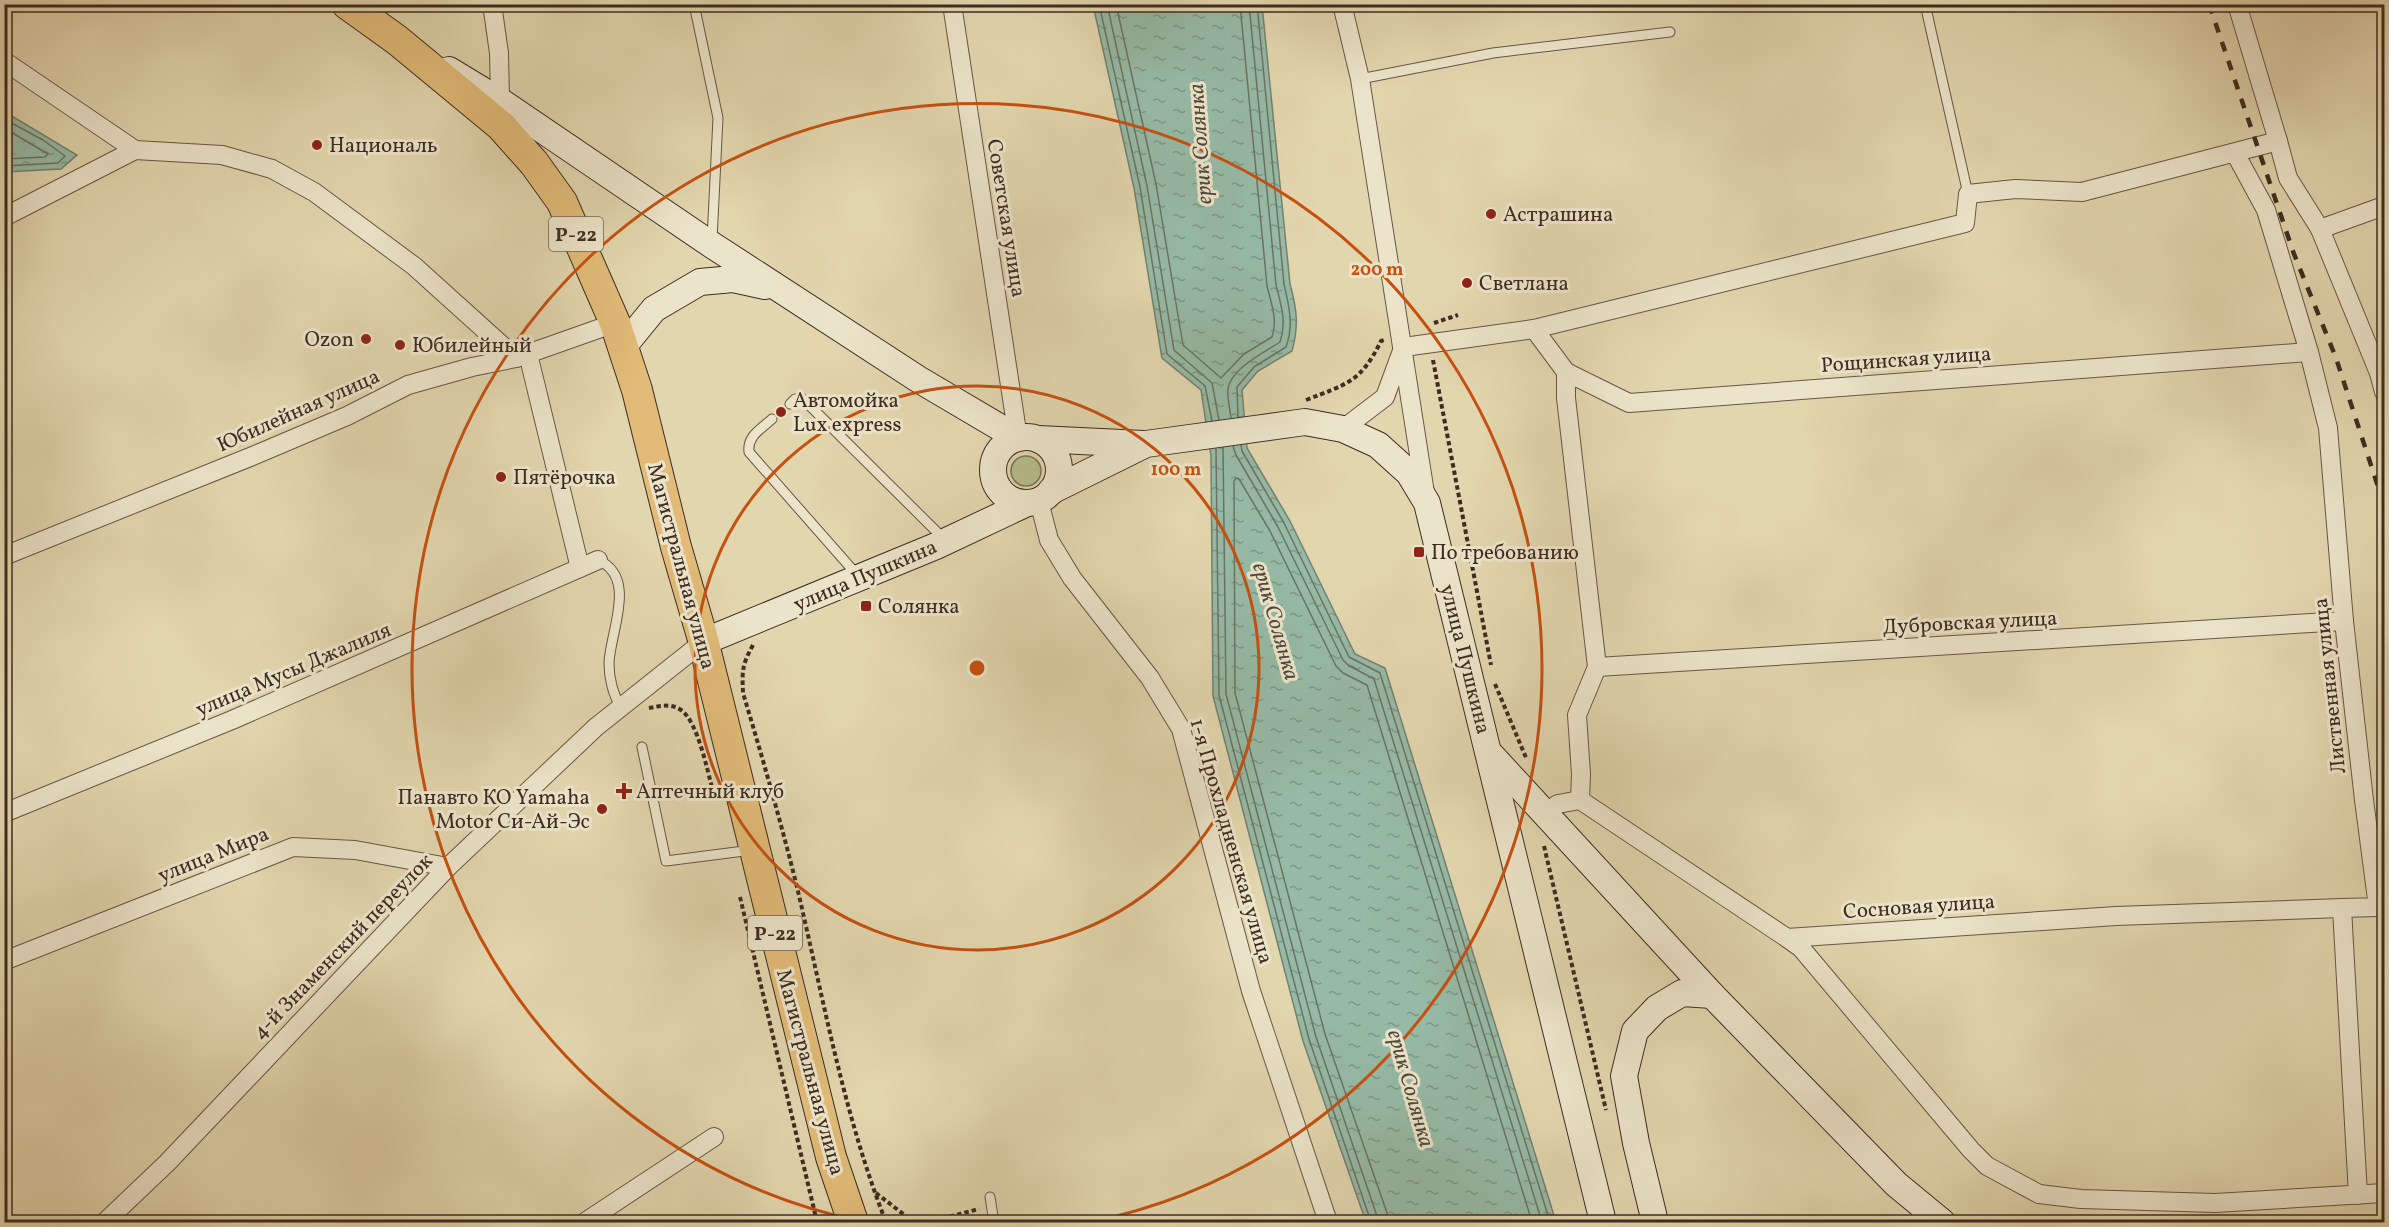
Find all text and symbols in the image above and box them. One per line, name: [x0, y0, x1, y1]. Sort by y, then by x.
water label: ерик Солянка: [1182, 83, 1221, 205]
place label: Националь: [329, 132, 438, 161]
street label: Советская улица: [979, 137, 1032, 299]
marker: Националь: [310, 138, 324, 152]
place label: Астрашина: [1503, 201, 1613, 230]
marker: Астрашина: [1484, 207, 1498, 221]
road number: Р-22: [549, 217, 603, 251]
text: 200 m: [1351, 258, 1403, 283]
place label: Светлана: [1479, 270, 1569, 299]
marker: Светлана: [1460, 276, 1474, 290]
place label: Ozon: [304, 326, 354, 355]
marker: Ozon: [359, 332, 373, 346]
place label: Юбилейный: [412, 332, 532, 361]
marker: Юбилейный: [393, 338, 407, 352]
street label: Рощинская улица: [1820, 340, 1992, 381]
street label: Юбилейная улица: [212, 362, 385, 460]
place label: Автомойка Lux express: [793, 387, 901, 440]
marker: Автомойка Lux express: [774, 405, 788, 419]
text: 100 m: [1151, 458, 1201, 483]
street label: Магистральная улица: [639, 460, 722, 673]
place label: Пятёрочка: [513, 464, 616, 493]
marker: Пятёрочка: [494, 470, 508, 484]
street label: улица Пушкина: [789, 533, 942, 620]
place label: По требованию: [1431, 539, 1579, 568]
marker: По требованию: [1412, 545, 1426, 559]
water label: ерик Солянка: [1243, 559, 1306, 684]
street label: улица Пушкина: [1432, 581, 1497, 737]
place label: Солянка: [878, 593, 960, 622]
street label: Лиственная улица: [2307, 597, 2354, 775]
marker: Солянка: [859, 599, 873, 613]
street label: Дубровская улица: [1882, 604, 2058, 643]
street label: улица Мусы Джалиля: [191, 616, 396, 725]
centre of rings: [967, 658, 987, 678]
street label: 1-я Прохладненская улица: [1182, 715, 1280, 968]
place label: Аптечный клуб: [636, 778, 784, 807]
place label: Панавто КО Yamaha Motor Си-Ай-Эс: [397, 784, 590, 837]
marker: Аптечный клуб: [617, 784, 631, 798]
marker: Панавто КО Yamaha Motor Си-Ай-Эс: [595, 802, 609, 816]
street label: улица Мира: [154, 820, 273, 891]
street label: 4-й Знаменский переулок: [246, 848, 440, 1047]
street label: Сосновая улица: [1842, 888, 1996, 927]
road number: Р-22: [748, 916, 802, 950]
street label: Магистральная улица: [768, 966, 851, 1179]
water label: ерик Солянка: [1378, 1026, 1441, 1151]

